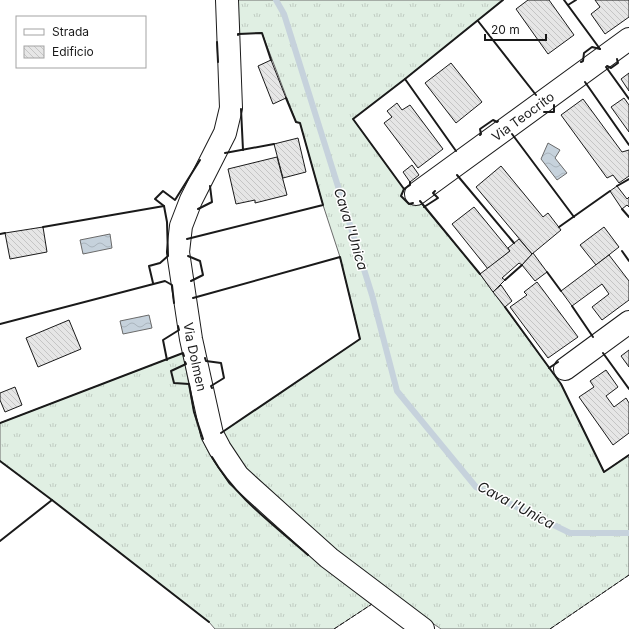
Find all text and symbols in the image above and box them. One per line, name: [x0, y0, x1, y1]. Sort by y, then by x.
legend: [16, 16, 146, 68]
scale bar: [485, 16, 546, 42]
text: 20 m: [491, 22, 520, 37]
text: Strada: [52, 24, 89, 39]
text: Edificio: [52, 44, 94, 59]
street label: Via Teocrito: [488, 88, 557, 144]
water label: Cava l'Unica: [331, 186, 372, 272]
street label: Via Dolmen: [181, 321, 210, 393]
water label: Cava l'Unica: [475, 477, 558, 532]

